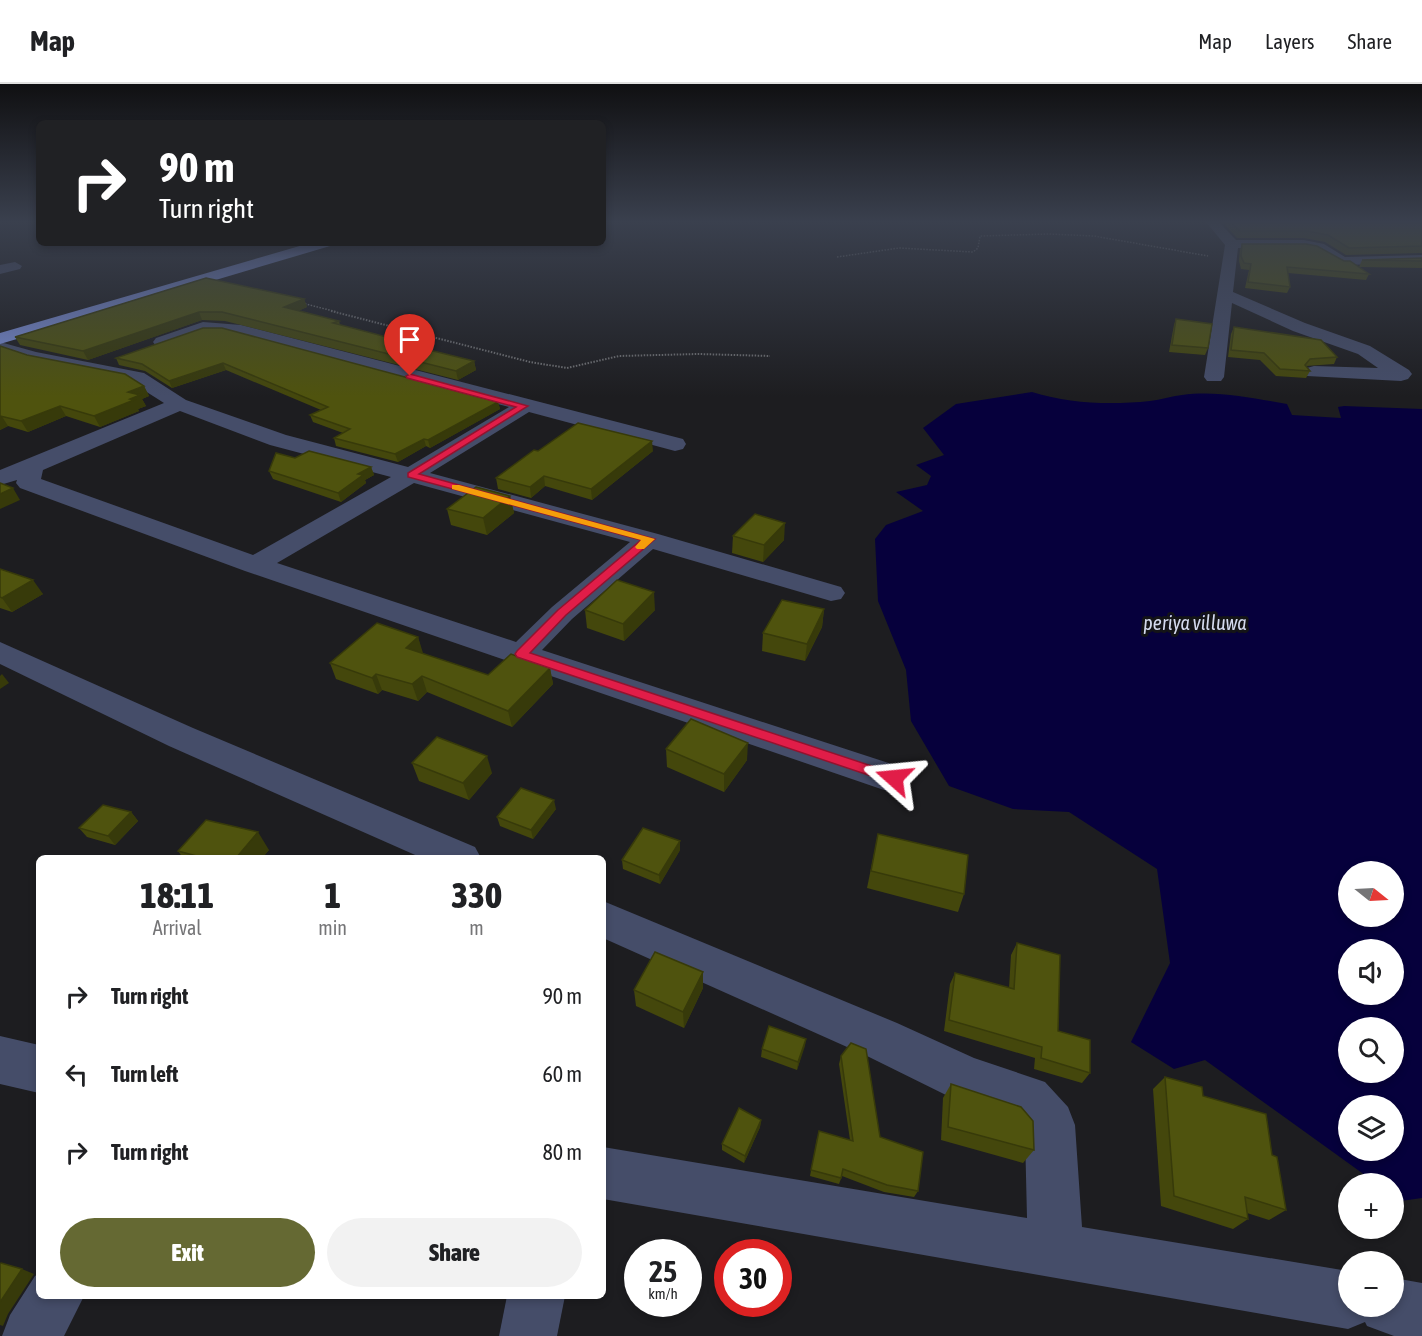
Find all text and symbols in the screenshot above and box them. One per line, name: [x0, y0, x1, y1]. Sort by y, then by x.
text: Map: [30, 25, 75, 57]
text: Map: [1198, 29, 1232, 53]
text: Layers: [1265, 29, 1315, 53]
text: Share: [1348, 29, 1392, 53]
text: 90 m: [159, 143, 234, 191]
icon: right: [60, 144, 138, 222]
text: Turn right: [159, 193, 254, 224]
pin: [384, 314, 435, 376]
icon: arrive: [393, 323, 426, 356]
water label: periya villuwa: [1143, 611, 1247, 634]
position arrow: [862, 746, 926, 810]
north arrow: [1338, 861, 1404, 927]
map controls: [1338, 861, 1404, 1317]
text: 18:11: [140, 874, 214, 916]
text: 1: [324, 874, 341, 916]
text: 330: [451, 874, 502, 916]
text: Arrival: [153, 916, 202, 939]
text: min: [318, 916, 347, 939]
text: m: [469, 916, 484, 939]
button: sound: [1338, 939, 1404, 1005]
icon: right: [60, 980, 93, 1013]
text: Turn right: [111, 983, 188, 1009]
text: 90 m: [542, 983, 582, 1009]
button: search: [1338, 1017, 1404, 1083]
icon: left: [60, 1058, 93, 1091]
text: Turn left: [111, 1061, 178, 1087]
text: 60 m: [542, 1061, 582, 1087]
button: layers: [1338, 1095, 1404, 1161]
icon: right: [60, 1136, 93, 1169]
text: Turn right: [111, 1139, 188, 1165]
text: 80 m: [542, 1139, 582, 1165]
button: +: [1338, 1173, 1404, 1239]
button: Exit: [60, 1218, 315, 1287]
button: Share: [327, 1218, 582, 1287]
speed limit sign: 30: [714, 1239, 792, 1317]
button: −: [1338, 1251, 1404, 1317]
text: 25: [649, 1254, 677, 1288]
text: km/h: [648, 1285, 678, 1302]

